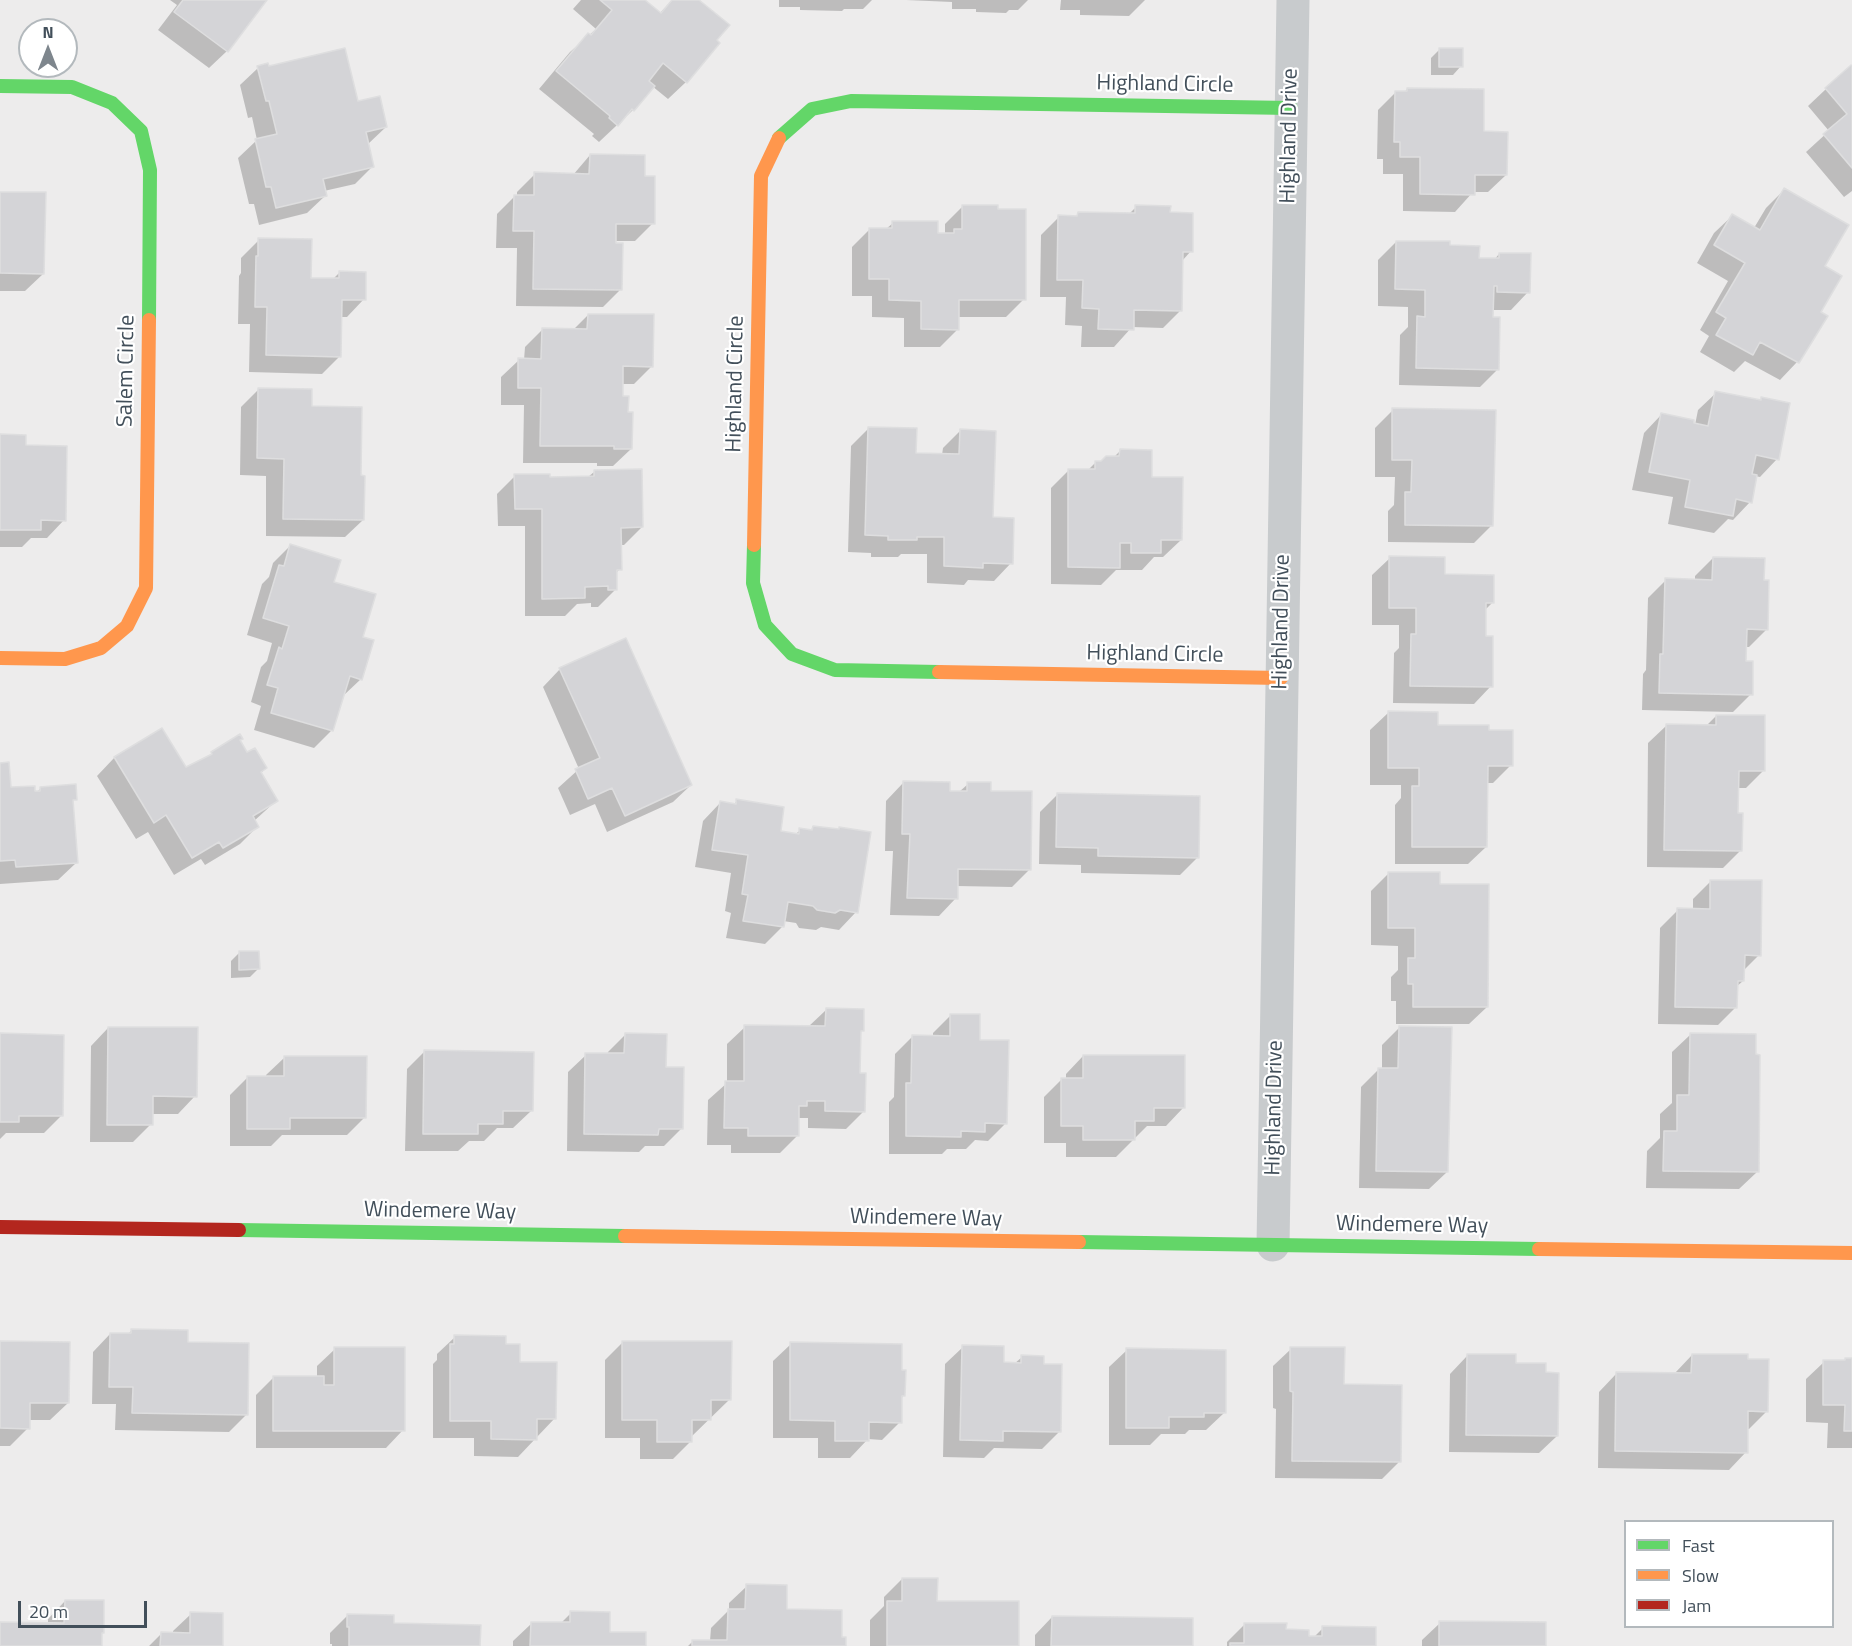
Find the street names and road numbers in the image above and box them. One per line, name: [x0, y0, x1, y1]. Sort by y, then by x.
street label: Highland Drive: [1276, 68, 1304, 204]
street label: Highland Circle: [1096, 71, 1234, 99]
street label: Salem Circle: [113, 315, 141, 427]
street label: Highland Circle: [722, 315, 750, 453]
street label: Highland Drive: [1268, 554, 1296, 690]
street label: Highland Circle: [1086, 641, 1224, 669]
street label: Highland Drive: [1261, 1040, 1289, 1176]
street label: Windemere Way: [364, 1197, 516, 1227]
street label: Windemere Way: [850, 1204, 1002, 1234]
street label: Windemere Way: [1336, 1211, 1488, 1241]

